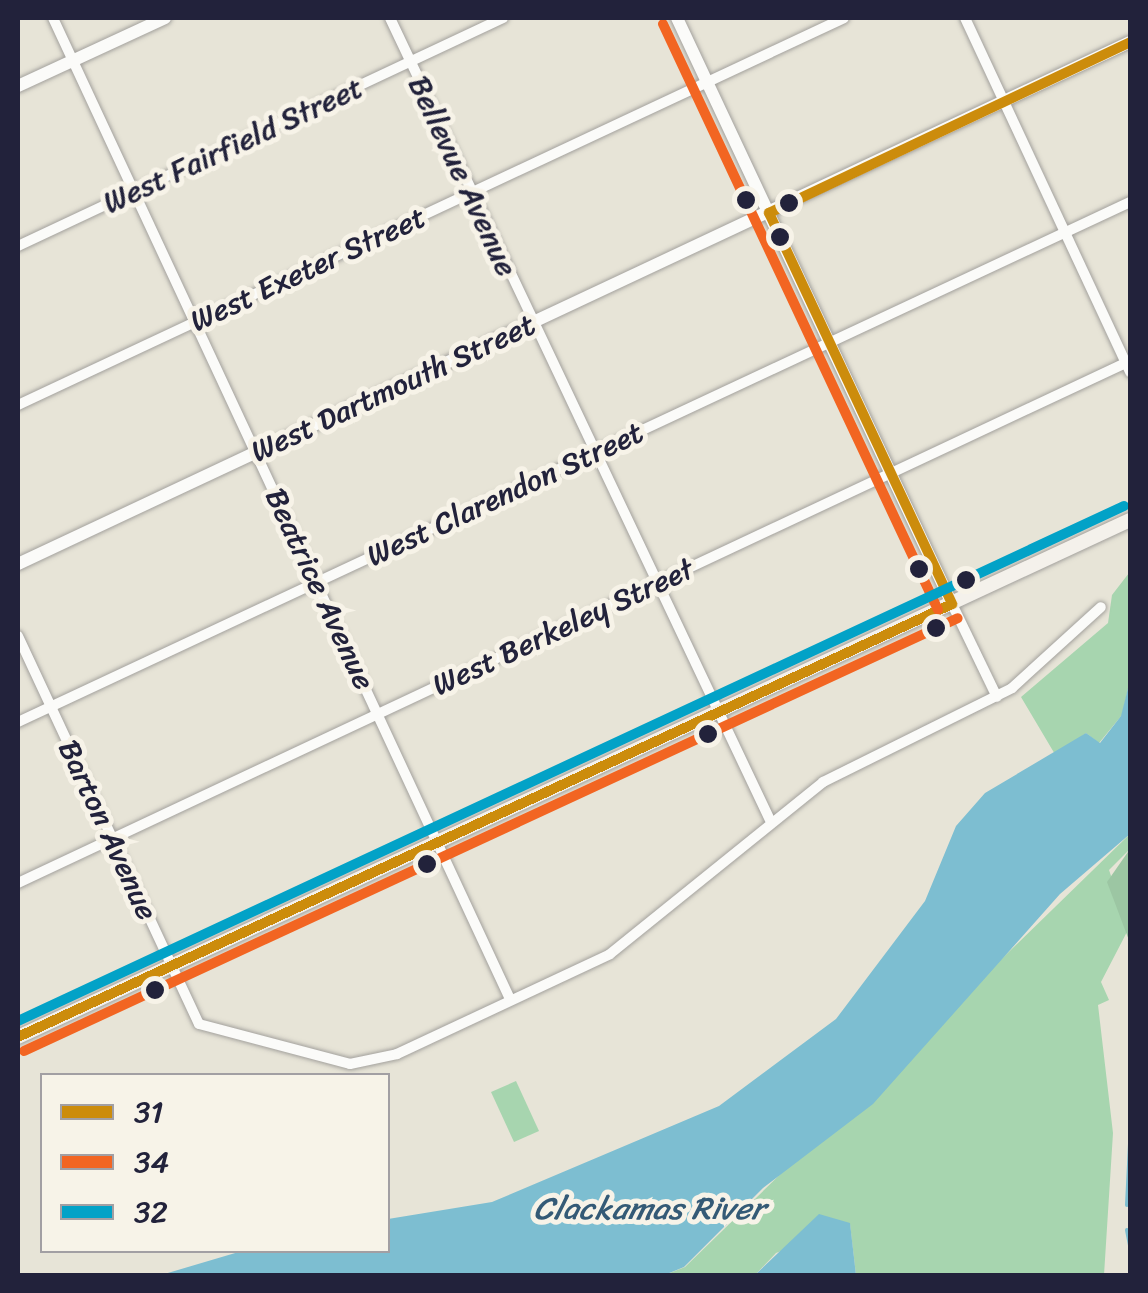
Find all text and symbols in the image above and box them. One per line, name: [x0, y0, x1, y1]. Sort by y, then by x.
street label: West Fairfield Street: [98, 69, 368, 221]
street label: Bellevue Avenue: [401, 71, 525, 281]
unlabelled marker: [736, 190, 756, 210]
unlabelled marker: [779, 193, 799, 213]
street label: West Exeter Street: [184, 198, 432, 340]
unlabelled marker: [770, 227, 790, 247]
street label: West Dartmouth Street: [245, 306, 541, 470]
street label: West Clarendon Street: [361, 414, 649, 574]
street label: Beatrice Avenue: [258, 483, 382, 695]
street label: West Berkeley Street: [426, 551, 700, 703]
unlabelled marker: [909, 559, 929, 579]
unlabelled marker: [956, 570, 976, 590]
unlabelled marker: [926, 618, 946, 638]
unlabelled marker: [698, 724, 718, 744]
street label: Barton Avenue: [51, 734, 165, 926]
unlabelled marker: [417, 854, 437, 874]
unlabelled marker: [145, 980, 165, 1000]
legend: [40, 1073, 390, 1253]
text: 31: [134, 1085, 163, 1139]
text: 34: [134, 1135, 169, 1189]
text: 32: [134, 1185, 168, 1239]
water label: Clackamas River: [534, 1190, 764, 1228]

